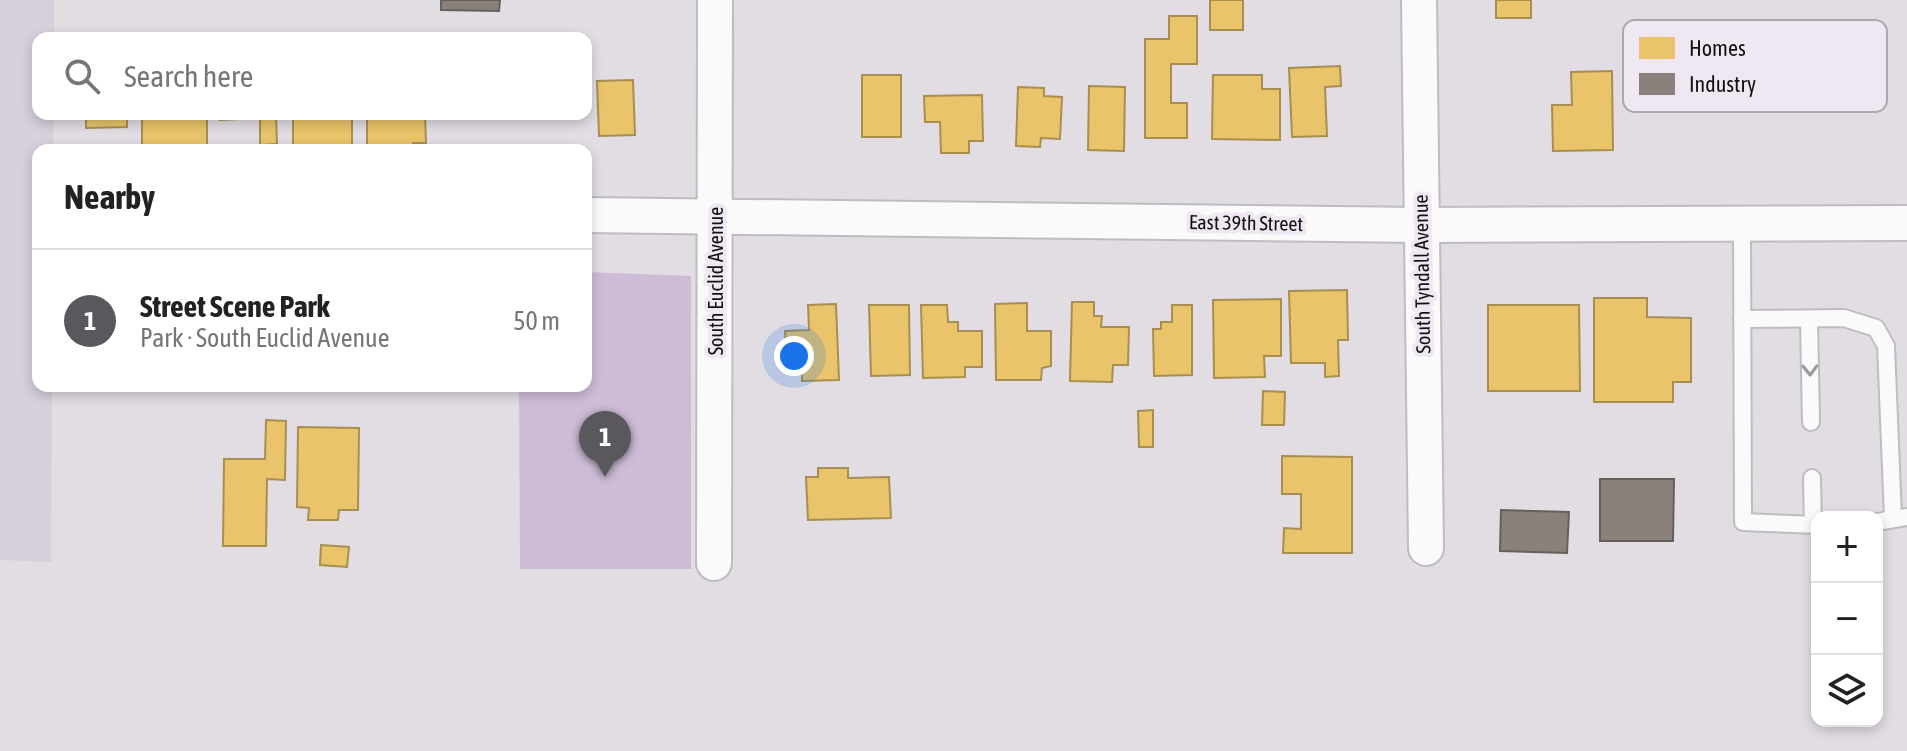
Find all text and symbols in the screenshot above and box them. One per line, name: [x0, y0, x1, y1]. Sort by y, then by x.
legend: [1623, 20, 1887, 112]
search box: [32, 32, 592, 120]
text: Homes: [1689, 35, 1746, 61]
icon: search: [60, 54, 104, 98]
text: Search here: [124, 59, 253, 93]
text: Industry: [1689, 71, 1756, 97]
text: Nearby: [64, 177, 155, 216]
street label: South Tyndall Avenue: [1409, 194, 1434, 354]
street label: South Euclid Avenue: [704, 207, 727, 355]
street label: East 39th Street: [1189, 210, 1304, 235]
text: Street Scene Park: [140, 289, 330, 323]
text: 1: [84, 306, 96, 336]
text: 50 m: [513, 306, 560, 336]
text: Park · South Euclid Avenue: [140, 323, 389, 353]
your location: [774, 336, 814, 376]
one-way arrow: [1801, 364, 1818, 377]
pin: 1: [579, 411, 631, 477]
map controls: [1811, 511, 1883, 727]
button: +: [1811, 511, 1883, 583]
button: −: [1811, 583, 1883, 655]
button: layers: [1811, 655, 1883, 727]

